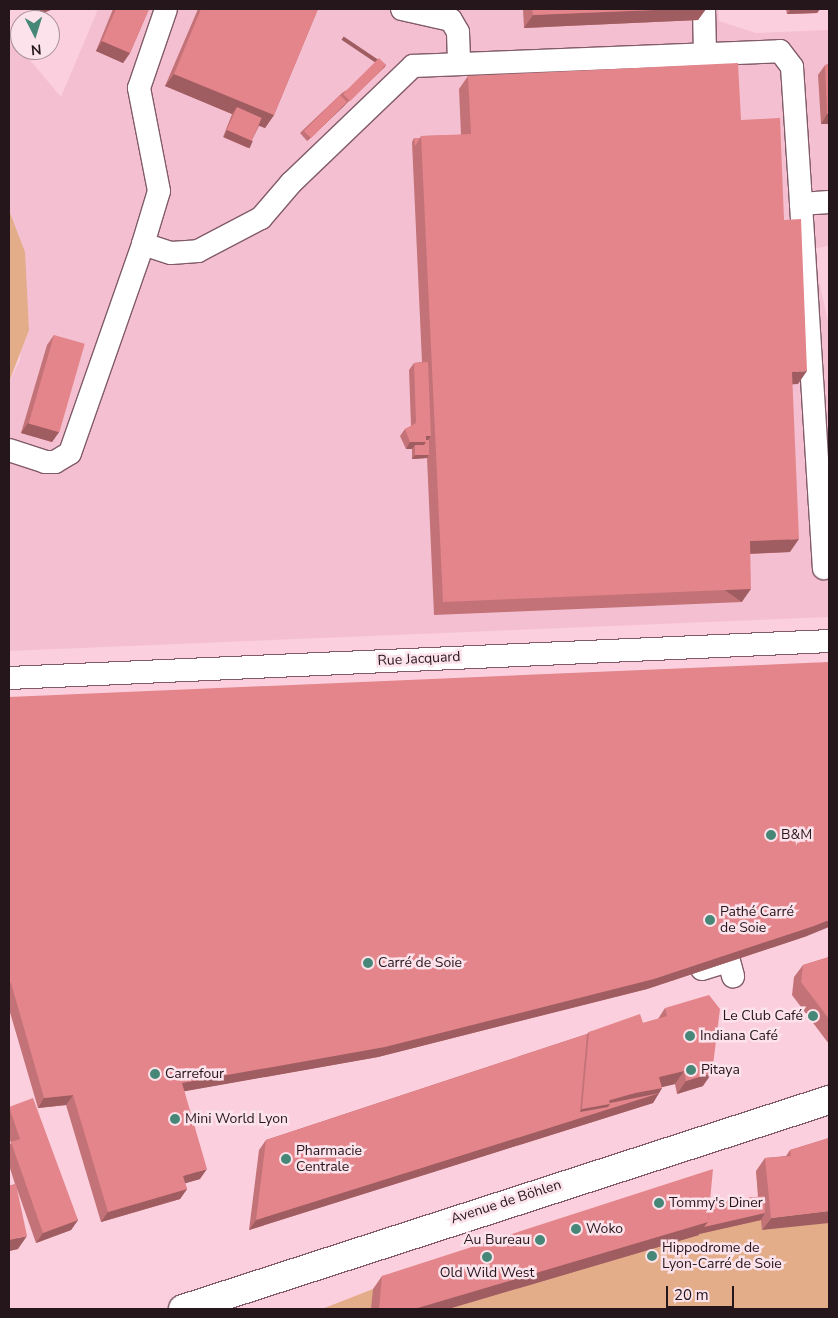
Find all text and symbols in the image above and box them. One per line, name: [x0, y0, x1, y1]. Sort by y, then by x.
north arrow: [10, 10, 60, 60]
text: N: [30, 40, 42, 59]
street label: Rue Jacquard: [377, 648, 461, 670]
place label: B&M: [781, 827, 812, 843]
marker: B&M: [765, 829, 777, 841]
place label: Pathé Carré de Soie: [720, 904, 794, 936]
marker: Pathé Carré de Soie: [704, 914, 716, 926]
place label: Carré de Soie: [378, 955, 462, 971]
marker: Carré de Soie: [362, 957, 374, 969]
place label: Le Club Café: [723, 1008, 803, 1024]
marker: Le Club Café: [807, 1010, 819, 1022]
place label: Indiana Café: [700, 1028, 778, 1044]
marker: Indiana Café: [684, 1030, 696, 1042]
place label: Pitaya: [701, 1062, 740, 1078]
marker: Pitaya: [685, 1064, 697, 1076]
place label: Carrefour: [165, 1066, 224, 1082]
marker: Carrefour: [149, 1068, 161, 1080]
place label: Mini World Lyon: [185, 1111, 288, 1127]
marker: Mini World Lyon: [169, 1113, 181, 1125]
place label: Pharmacie Centrale: [296, 1143, 362, 1176]
marker: Pharmacie Centrale: [280, 1153, 292, 1165]
street label: Avenue de Böhlen: [449, 1176, 563, 1228]
place label: Tommy's Diner: [669, 1195, 763, 1211]
marker: Tommy's Diner: [653, 1197, 665, 1209]
place label: Woko: [586, 1221, 623, 1237]
marker: Woko: [570, 1223, 582, 1235]
place label: Au Bureau: [463, 1232, 530, 1248]
marker: Au Bureau: [534, 1234, 546, 1246]
place label: Hippodrome de Lyon-Carré de Soie: [662, 1240, 782, 1272]
marker: Hippodrome de Lyon-Carré de Soie: [646, 1250, 658, 1262]
marker: Old Wild West: [481, 1251, 493, 1263]
place label: Old Wild West: [440, 1265, 534, 1281]
scale bar: [668, 1276, 736, 1308]
text: 20 m: [674, 1285, 709, 1305]

